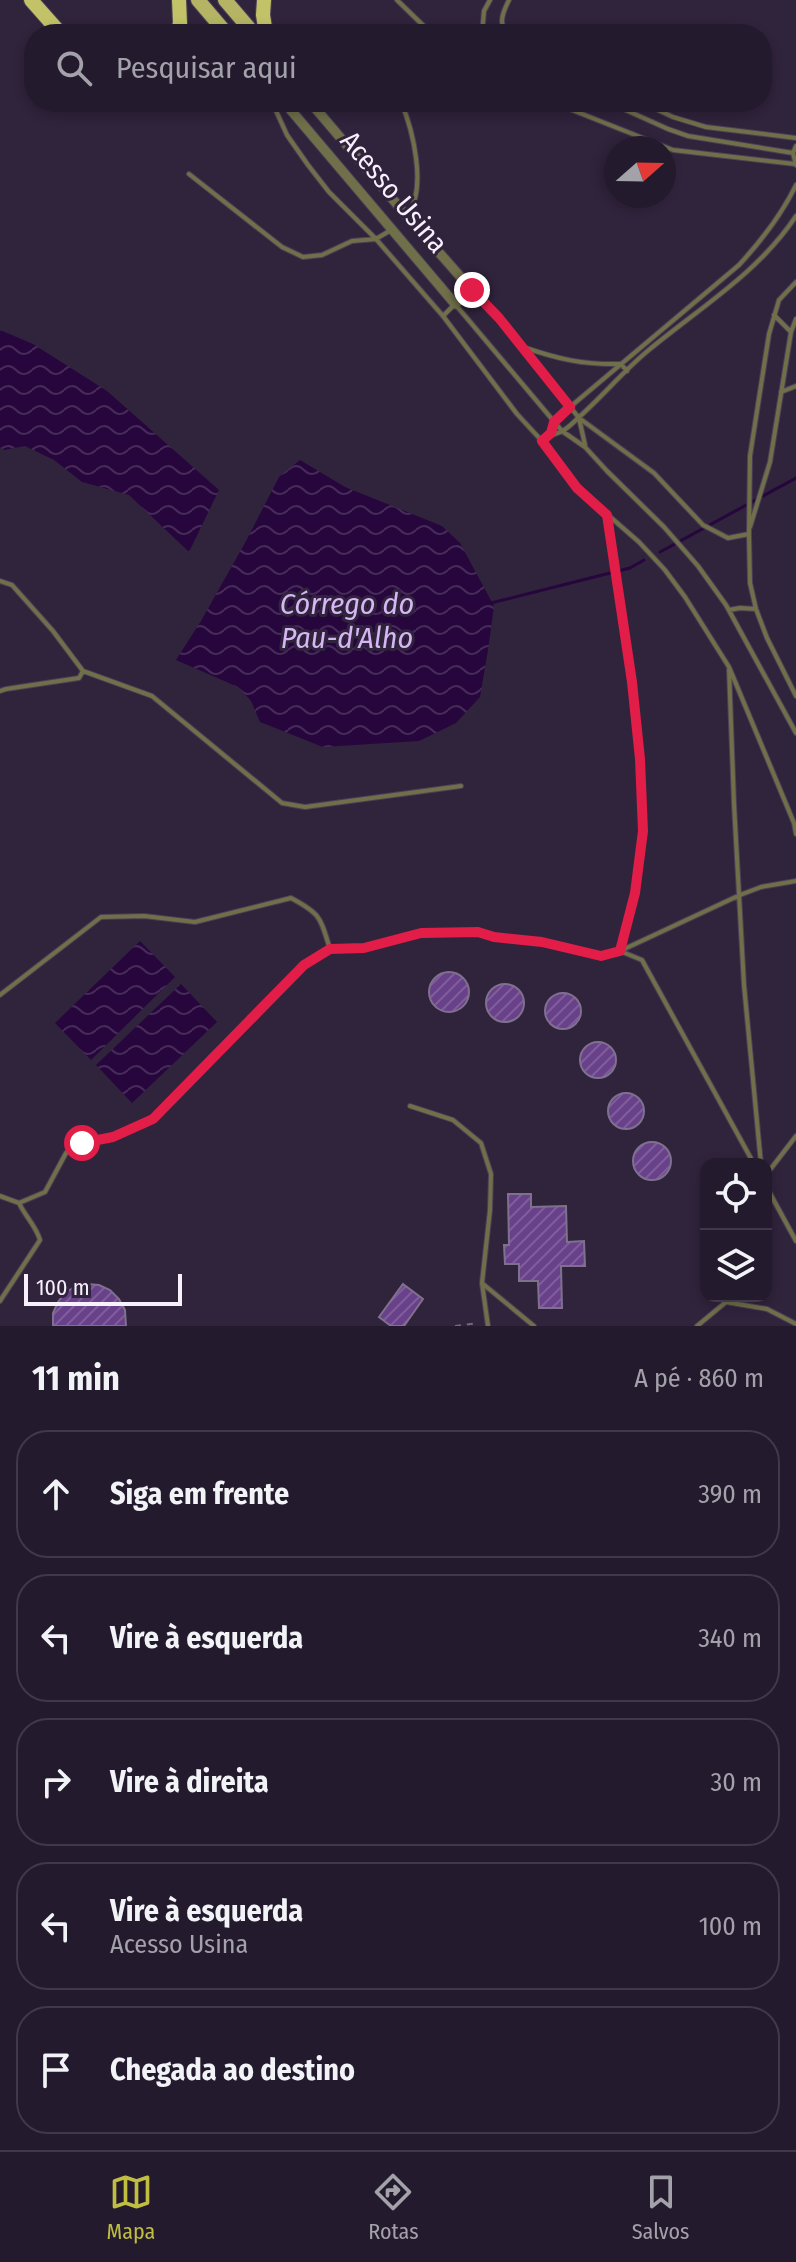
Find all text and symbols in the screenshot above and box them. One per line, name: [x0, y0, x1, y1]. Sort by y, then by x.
search box: [24, 24, 772, 112]
icon: search: [52, 46, 96, 90]
text: Pesquisar aqui: [116, 50, 297, 86]
street label: Acesso Usina: [334, 124, 454, 260]
north arrow: [604, 136, 676, 208]
route end: [454, 272, 490, 308]
water label: Córrego do Pau-d'Alho: [280, 586, 414, 656]
route start: [64, 1125, 100, 1161]
map controls: [700, 1158, 772, 1302]
button: locate: [700, 1158, 772, 1230]
button: layers: [700, 1230, 772, 1302]
scale bar: [24, 1270, 182, 1306]
text: 100 m: [36, 1274, 90, 1301]
text: 11 min: [32, 1358, 120, 1399]
text: A pé · 860 m: [634, 1363, 764, 1394]
icon: ahead: [34, 1472, 78, 1516]
text: Siga em frente: [110, 1476, 289, 1512]
text: 390 m: [698, 1479, 762, 1510]
icon: left: [34, 1616, 78, 1660]
text: Vire à esquerda: [110, 1620, 303, 1656]
text: 340 m: [698, 1623, 762, 1654]
icon: right: [34, 1760, 78, 1804]
text: Vire à direita: [110, 1764, 269, 1800]
text: 30 m: [711, 1767, 762, 1798]
text: Vire à esquerda: [110, 1893, 303, 1929]
icon: left: [34, 1904, 78, 1948]
text: 100 m: [699, 1911, 762, 1942]
text: Acesso Usina: [110, 1929, 248, 1960]
icon: arrive: [34, 2048, 78, 2092]
text: Chegada ao destino: [110, 2052, 355, 2088]
tab: Mapa: [107, 2170, 155, 2245]
tab: Rotas: [368, 2170, 419, 2245]
tab: Salvos: [632, 2170, 689, 2245]

